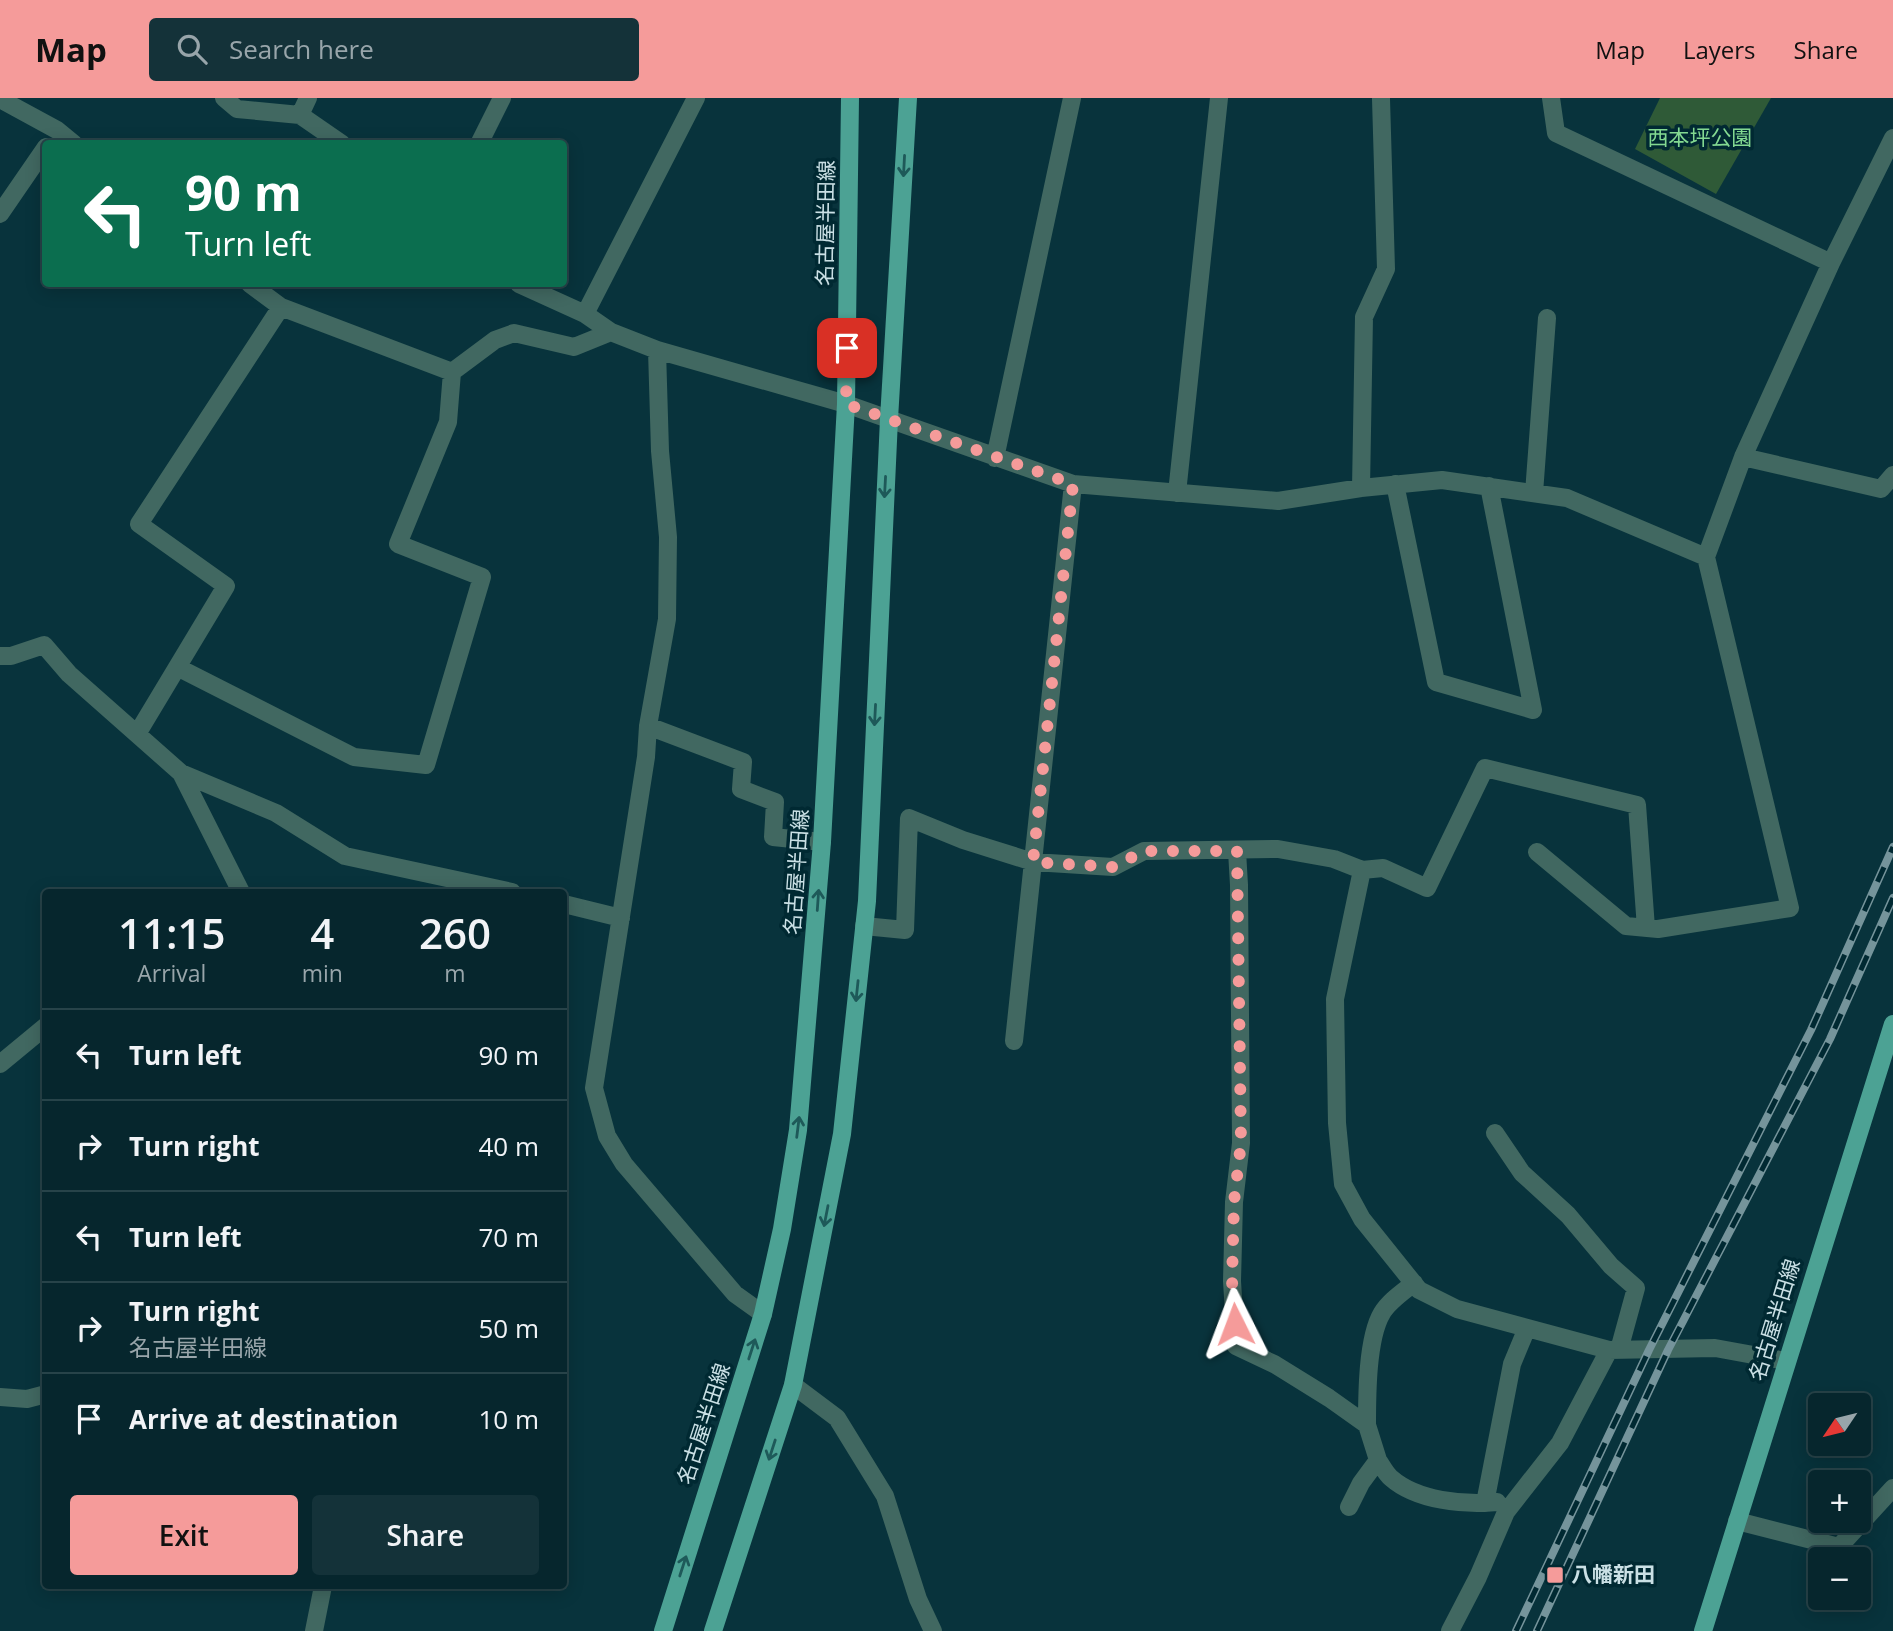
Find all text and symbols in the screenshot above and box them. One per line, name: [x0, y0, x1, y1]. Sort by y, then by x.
search box: [149, 18, 639, 81]
text: Map: [35, 27, 107, 72]
icon: search: [173, 30, 211, 68]
text: Search here: [229, 31, 374, 67]
text: Map: [1595, 33, 1645, 66]
text: Layers: [1683, 33, 1756, 66]
text: Share: [1794, 33, 1858, 66]
park label: 西本坪公園: [1648, 123, 1753, 151]
one-way arrow: [897, 154, 910, 177]
text: 90 m: [185, 159, 302, 225]
street label: 名古屋半田線: [810, 160, 840, 286]
icon: left: [70, 168, 161, 259]
text: Turn left: [185, 222, 311, 265]
pin: [817, 318, 877, 378]
icon: arrive: [828, 329, 866, 367]
one-way arrow: [879, 476, 892, 499]
one-way arrow: [869, 703, 882, 726]
street label: 名古屋半田線: [778, 808, 814, 936]
one-way arrow: [812, 889, 825, 912]
text: 11:15: [118, 904, 226, 961]
text: 4: [310, 904, 334, 961]
text: 260: [419, 904, 491, 961]
text: Arrival: [137, 957, 206, 989]
text: min: [302, 957, 343, 989]
text: m: [444, 957, 466, 989]
one-way arrow: [851, 979, 864, 1001]
icon: left: [70, 1036, 108, 1074]
text: Turn left: [129, 1037, 241, 1073]
text: 90 m: [478, 1037, 539, 1073]
one-way arrow: [792, 1116, 805, 1138]
icon: right: [70, 1127, 108, 1165]
text: Turn right: [129, 1128, 260, 1164]
text: 40 m: [478, 1128, 539, 1164]
one-way arrow: [819, 1204, 833, 1227]
icon: left: [70, 1218, 108, 1256]
text: Turn left: [129, 1219, 241, 1255]
text: 70 m: [478, 1219, 539, 1255]
street label: 名古屋半田線: [1742, 1255, 1806, 1384]
position arrow: [1198, 1287, 1272, 1361]
text: Turn right: [129, 1293, 260, 1329]
icon: right: [70, 1309, 108, 1347]
text: 50 m: [478, 1310, 539, 1346]
text: 名古屋半田線: [129, 1331, 267, 1363]
one-way arrow: [746, 1338, 759, 1360]
street label: 名古屋半田線: [670, 1359, 736, 1488]
north arrow: [1808, 1393, 1871, 1456]
map controls: [1808, 1393, 1871, 1610]
icon: arrive: [70, 1400, 108, 1438]
text: Arrive at destination: [129, 1401, 398, 1437]
text: 10 m: [478, 1401, 539, 1437]
one-way arrow: [765, 1439, 778, 1461]
button: +: [1808, 1470, 1871, 1533]
button: Exit: [70, 1495, 298, 1575]
button: Share: [312, 1495, 539, 1575]
button: −: [1808, 1547, 1871, 1610]
one-way arrow: [678, 1555, 691, 1577]
place label: 八幡新田: [1571, 1560, 1655, 1588]
marker: 八幡新田: [1545, 1565, 1565, 1585]

